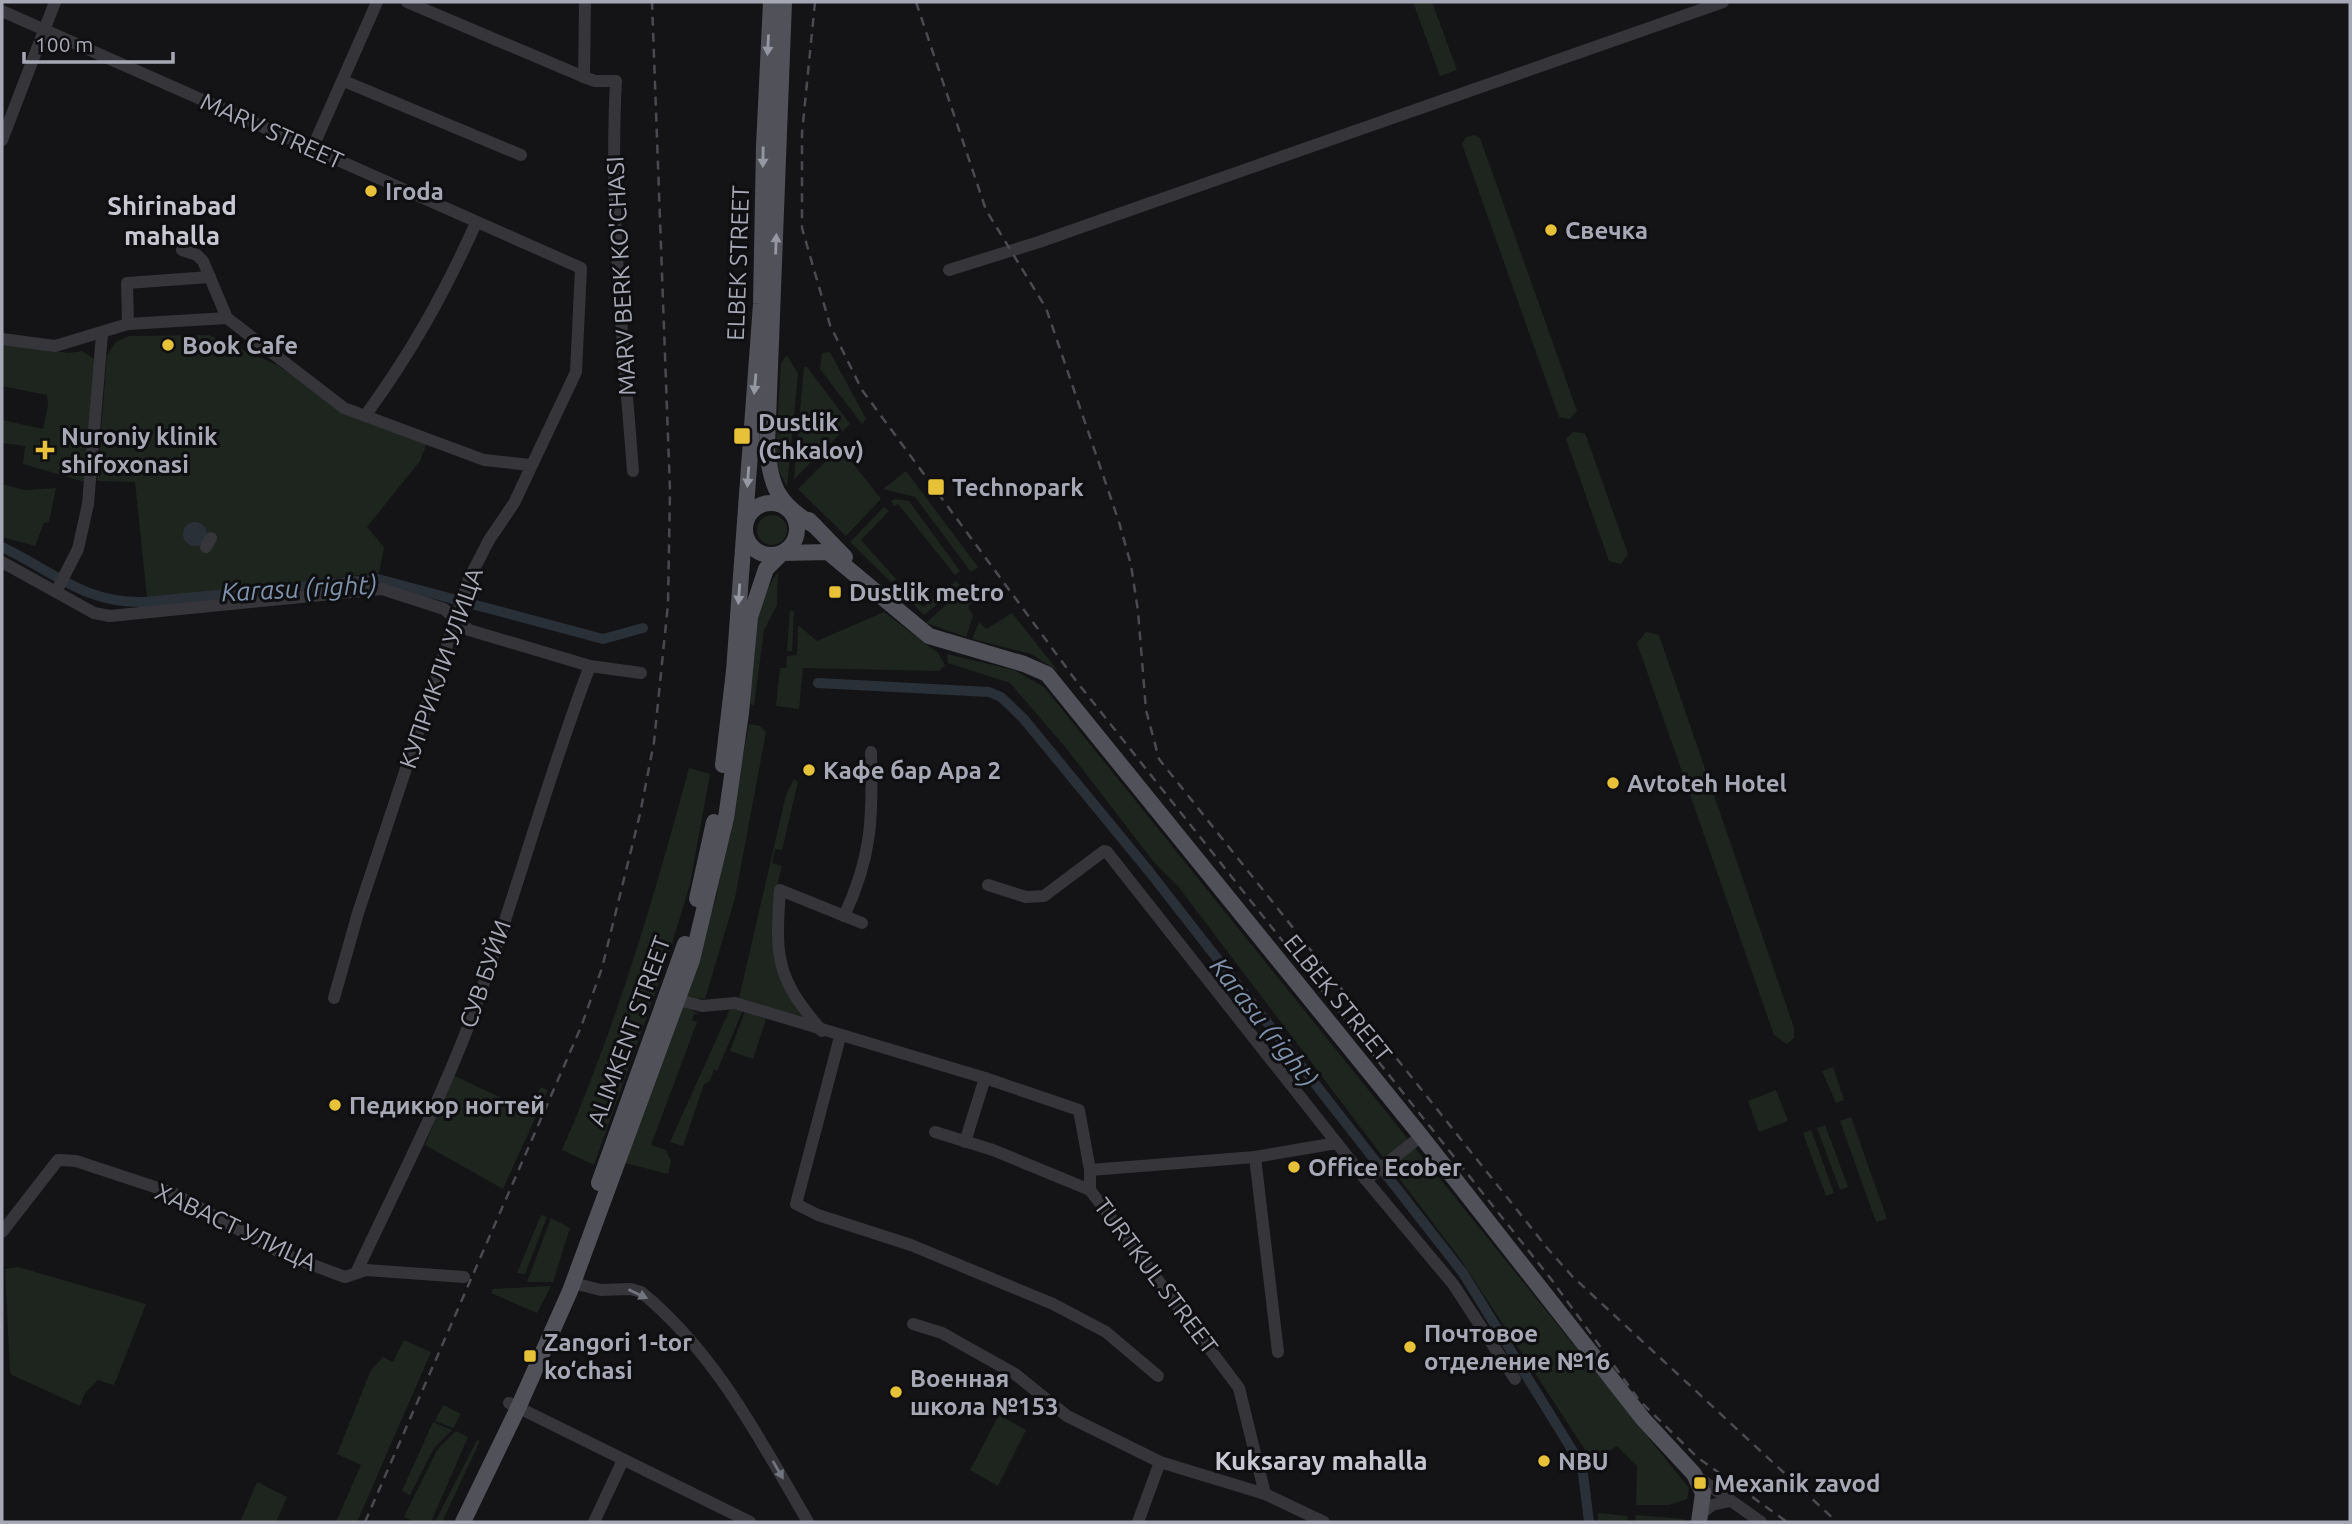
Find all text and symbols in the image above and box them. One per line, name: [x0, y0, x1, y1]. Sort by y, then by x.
scale bar: [24, 21, 173, 65]
text: 100 m: [35, 32, 93, 56]
one-way arrow: [763, 34, 774, 56]
street label: MARV STREET: [197, 88, 347, 174]
one-way arrow: [758, 146, 769, 168]
street label: MARV BERK KO'CHASI: [601, 156, 641, 396]
place label: Iroda: [385, 178, 444, 205]
marker: Iroda: [363, 183, 379, 199]
street label: ELBEK STREET: [722, 185, 754, 341]
district label: Shirinabad mahalla: [107, 191, 237, 250]
place label: Свечка: [1565, 217, 1648, 244]
marker: Свечка: [1543, 222, 1559, 238]
one-way arrow: [770, 233, 782, 255]
place label: Book Cafe: [182, 332, 298, 359]
marker: Book Cafe: [160, 337, 176, 353]
one-way arrow: [749, 373, 760, 395]
place label: Dustlik (Chkalov): [758, 409, 864, 464]
place label: Nuroniy klinik shifoxonasi: [61, 423, 218, 478]
marker: Dustlik (Chkalov): [732, 426, 752, 446]
marker: Nuroniy klinik shifoxonasi: [35, 440, 55, 460]
one-way arrow: [742, 467, 753, 489]
place label: Technopark: [952, 474, 1084, 501]
marker: Technopark: [926, 477, 946, 497]
street label: КУПРИКЛИ УЛИЦА: [394, 564, 488, 772]
water label: Karasu (right): [220, 569, 378, 607]
place label: Dustlik metro: [849, 579, 1004, 606]
one-way arrow: [733, 583, 744, 605]
marker: Dustlik metro: [827, 584, 843, 600]
place label: Кафе бар Ара 2: [823, 757, 1001, 784]
marker: Кафе бар Ара 2: [801, 762, 817, 778]
place label: Avtoteh Hotel: [1627, 770, 1787, 797]
marker: Avtoteh Hotel: [1605, 775, 1621, 791]
street label: СУВ БУЙИ: [453, 916, 516, 1031]
street label: ELBEK STREET: [1279, 929, 1397, 1067]
street label: ALIMKENT STREET: [582, 932, 676, 1130]
water label: Karasu (right): [1205, 952, 1323, 1092]
place label: Педикюр ногтей: [349, 1092, 545, 1119]
marker: Педикюр ногтей: [327, 1097, 343, 1113]
place label: Office Ecober: [1308, 1154, 1462, 1181]
marker: Office Ecober: [1286, 1159, 1302, 1175]
street label: ХАВАСТ УЛИЦА: [151, 1178, 321, 1276]
street label: TURTKUL STREET: [1089, 1193, 1223, 1359]
one-way arrow: [628, 1288, 649, 1300]
place label: Почтовое отделение №16: [1424, 1320, 1610, 1375]
place label: Zangori 1-tor ko‘chasi: [544, 1329, 692, 1384]
marker: Почтовое отделение №16: [1402, 1339, 1418, 1355]
marker: Zangori 1-tor ko‘chasi: [522, 1348, 538, 1364]
place label: Военная школа №153: [910, 1365, 1059, 1420]
marker: Военная школа №153: [888, 1384, 904, 1400]
district label: Kuksaray mahalla: [1214, 1446, 1428, 1475]
place label: NBU: [1558, 1448, 1609, 1475]
marker: NBU: [1536, 1453, 1552, 1469]
one-way arrow: [771, 1461, 784, 1480]
place label: Mexanik zavod: [1714, 1470, 1880, 1497]
marker: Mexanik zavod: [1692, 1475, 1708, 1491]

